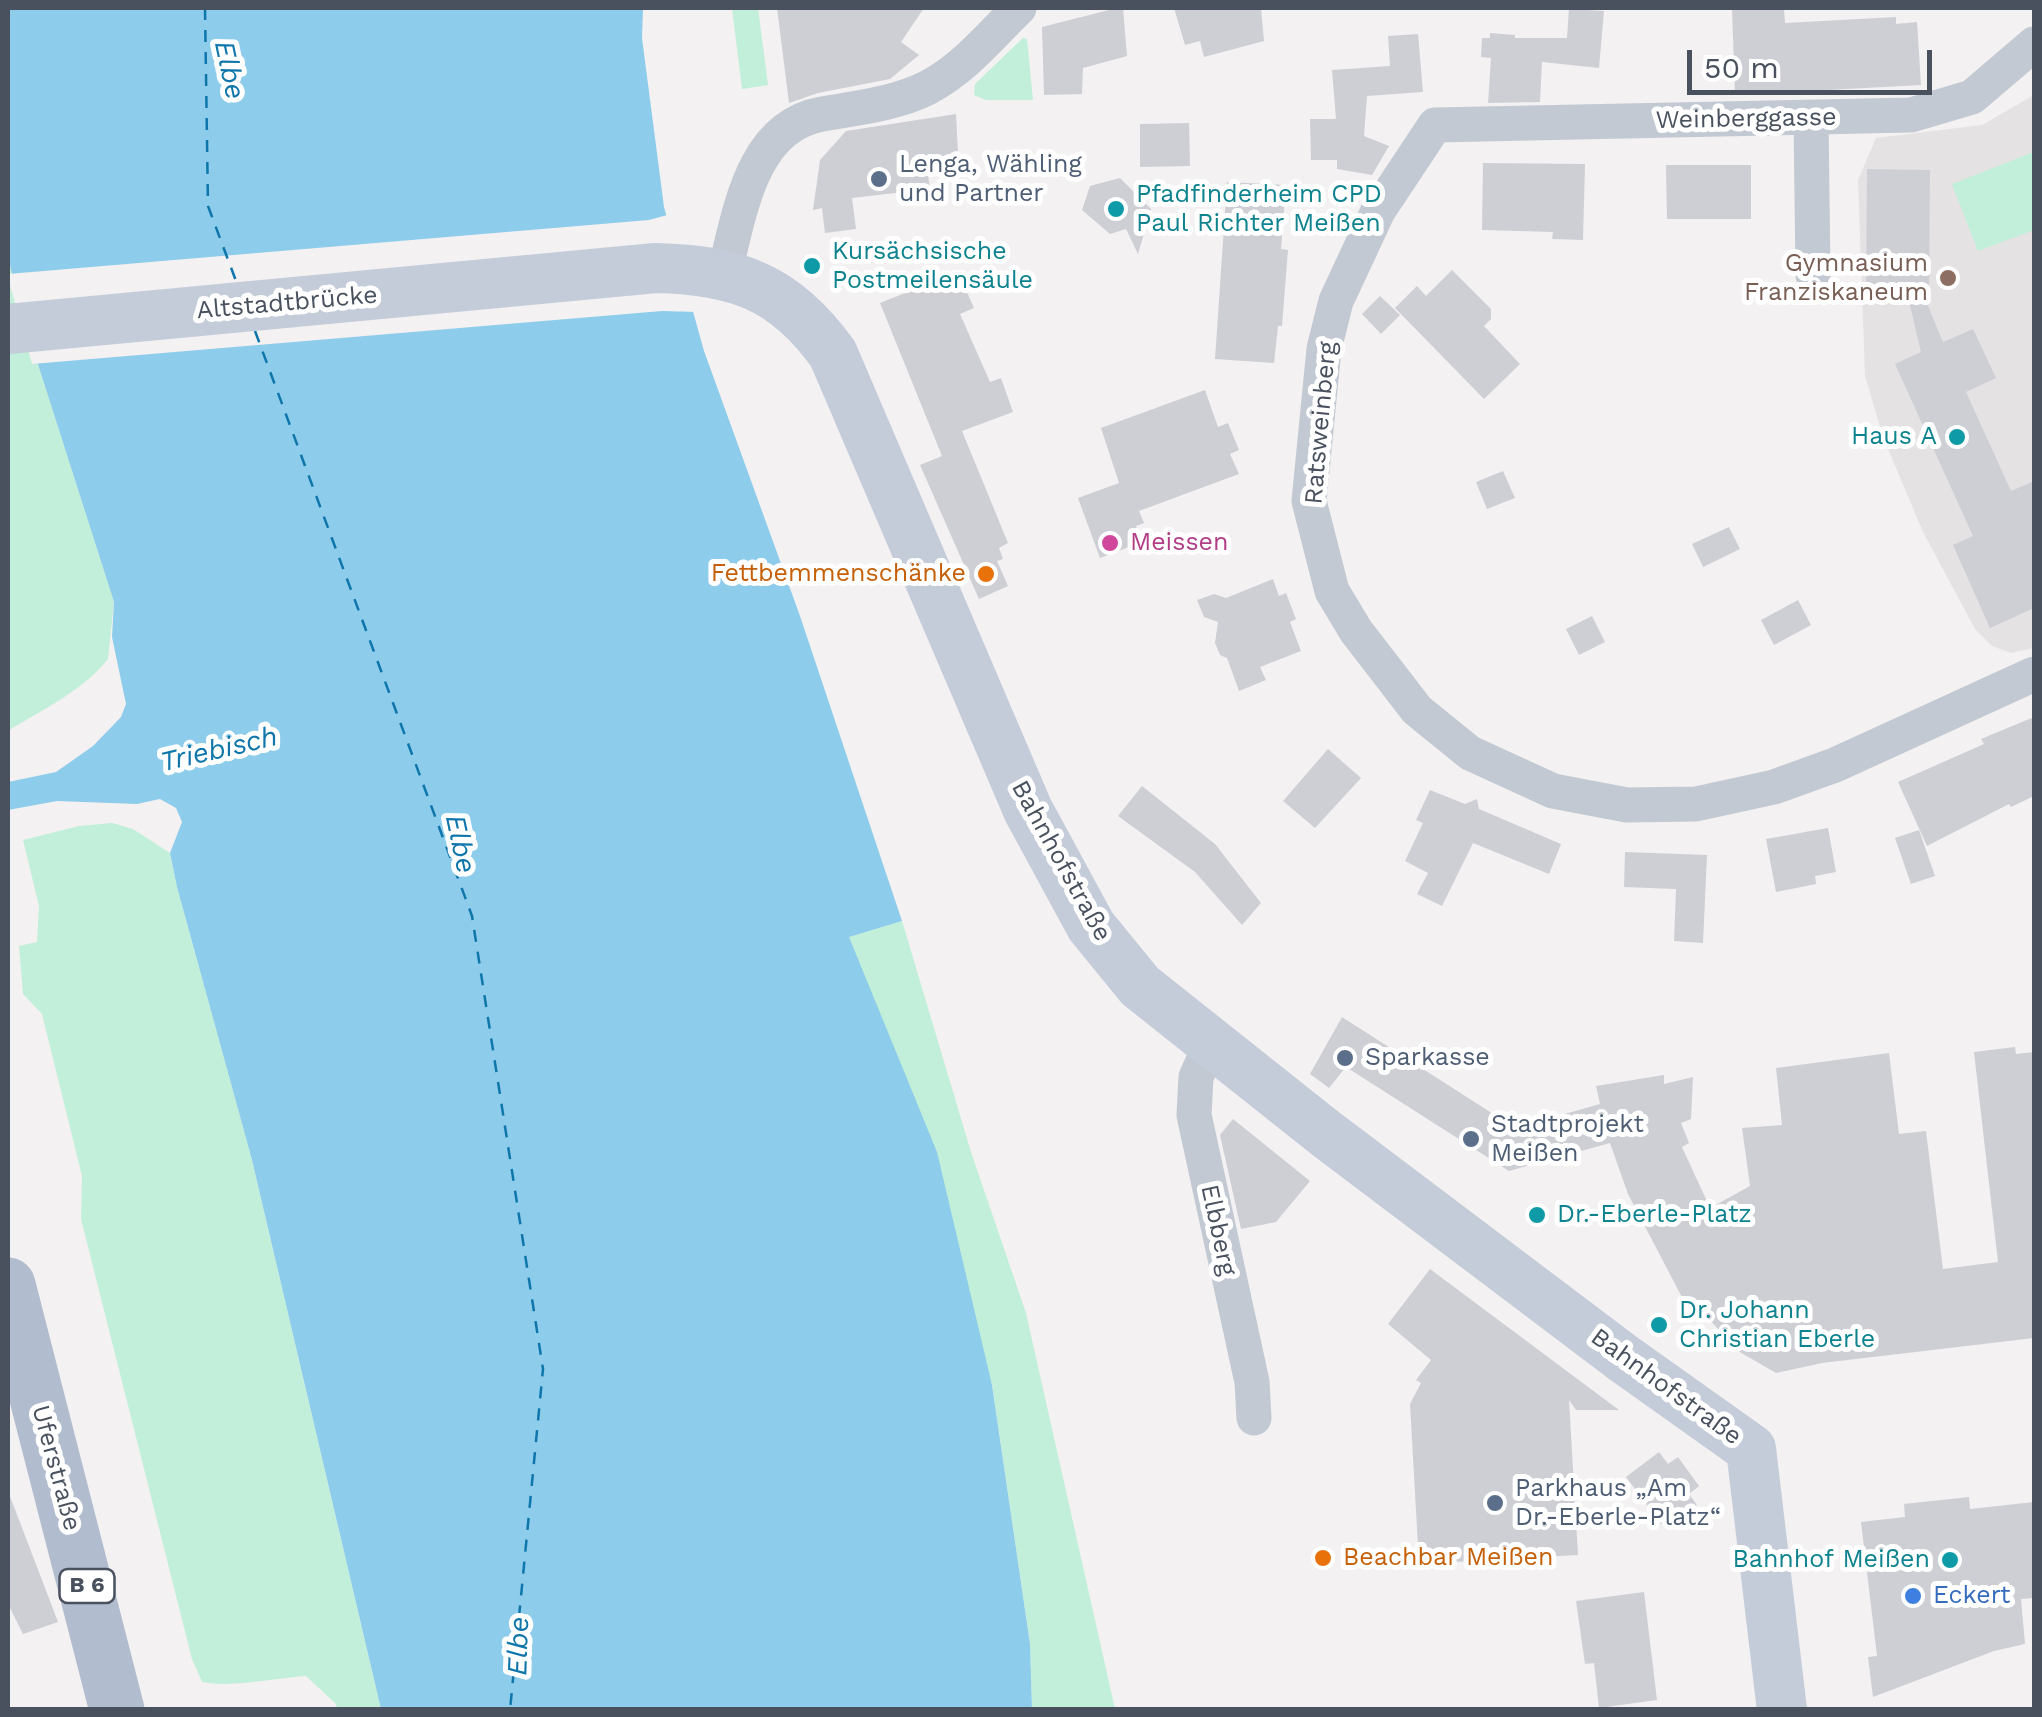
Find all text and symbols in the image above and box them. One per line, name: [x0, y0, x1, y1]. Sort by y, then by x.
scale bar: [1692, 30, 1937, 92]
water label: Elbe: [206, 38, 252, 102]
text: 50 m: [1704, 50, 1779, 85]
street label: Weinberggasse: [1655, 102, 1837, 136]
place label: Lenga, Wähling und Partner: [899, 150, 1082, 209]
marker: Lenga, Wähling und Partner: [868, 168, 890, 190]
place label: Pfadfinderheim CPD Paul Richter Meißen: [1136, 180, 1382, 239]
marker: Pfadfinderheim CPD Paul Richter Meißen: [1105, 198, 1127, 220]
place label: Kursächsische Postmeilensäule: [832, 237, 1033, 296]
place label: Gymnasium Franziskaneum: [1744, 249, 1928, 308]
marker: Kursächsische Postmeilensäule: [801, 255, 823, 277]
marker: Gymnasium Franziskaneum: [1937, 267, 1959, 289]
street label: Altstadtbrücke: [195, 280, 379, 326]
street label: Ratsweinberg: [1299, 340, 1343, 506]
place label: Haus A: [1851, 422, 1937, 452]
marker: Haus A: [1946, 426, 1968, 448]
place label: Meissen: [1130, 528, 1228, 558]
marker: Meissen: [1099, 532, 1121, 554]
place label: Fettbemmenschänke: [711, 559, 966, 589]
marker: Fettbemmenschänke: [975, 563, 997, 585]
water label: Triebisch: [157, 720, 281, 780]
street label: Bahnhofstraße: [1004, 775, 1118, 947]
water label: Elbe: [437, 812, 483, 876]
place label: Sparkasse: [1365, 1043, 1490, 1073]
marker: Sparkasse: [1334, 1047, 1356, 1069]
place label: Stadtprojekt Meißen: [1491, 1110, 1644, 1169]
marker: Stadtprojekt Meißen: [1460, 1128, 1482, 1150]
street label: Elbberg: [1194, 1182, 1242, 1278]
place label: Dr.-Eberle-Platz: [1557, 1200, 1752, 1230]
marker: Dr.-Eberle-Platz: [1526, 1204, 1548, 1226]
place label: Dr. Johann Christian Eberle: [1679, 1296, 1875, 1355]
marker: Dr. Johann Christian Eberle: [1648, 1314, 1670, 1336]
street label: Bahnhofstraße: [1585, 1322, 1747, 1452]
street label: Uferstraße: [25, 1402, 87, 1534]
place label: Parkhaus „Am Dr.-Eberle-Platz“: [1515, 1474, 1721, 1533]
marker: Parkhaus „Am Dr.-Eberle-Platz“: [1484, 1492, 1506, 1514]
place label: Beachbar Meißen: [1343, 1543, 1553, 1573]
place label: Bahnhof Meißen: [1732, 1545, 1930, 1575]
marker: Beachbar Meißen: [1312, 1547, 1334, 1569]
marker: Bahnhof Meißen: [1939, 1549, 1961, 1571]
road number: B 6: [59, 1569, 114, 1603]
place label: Eckert: [1933, 1581, 2011, 1611]
marker: Eckert: [1902, 1585, 1924, 1607]
water label: Elbe: [501, 1616, 537, 1676]

